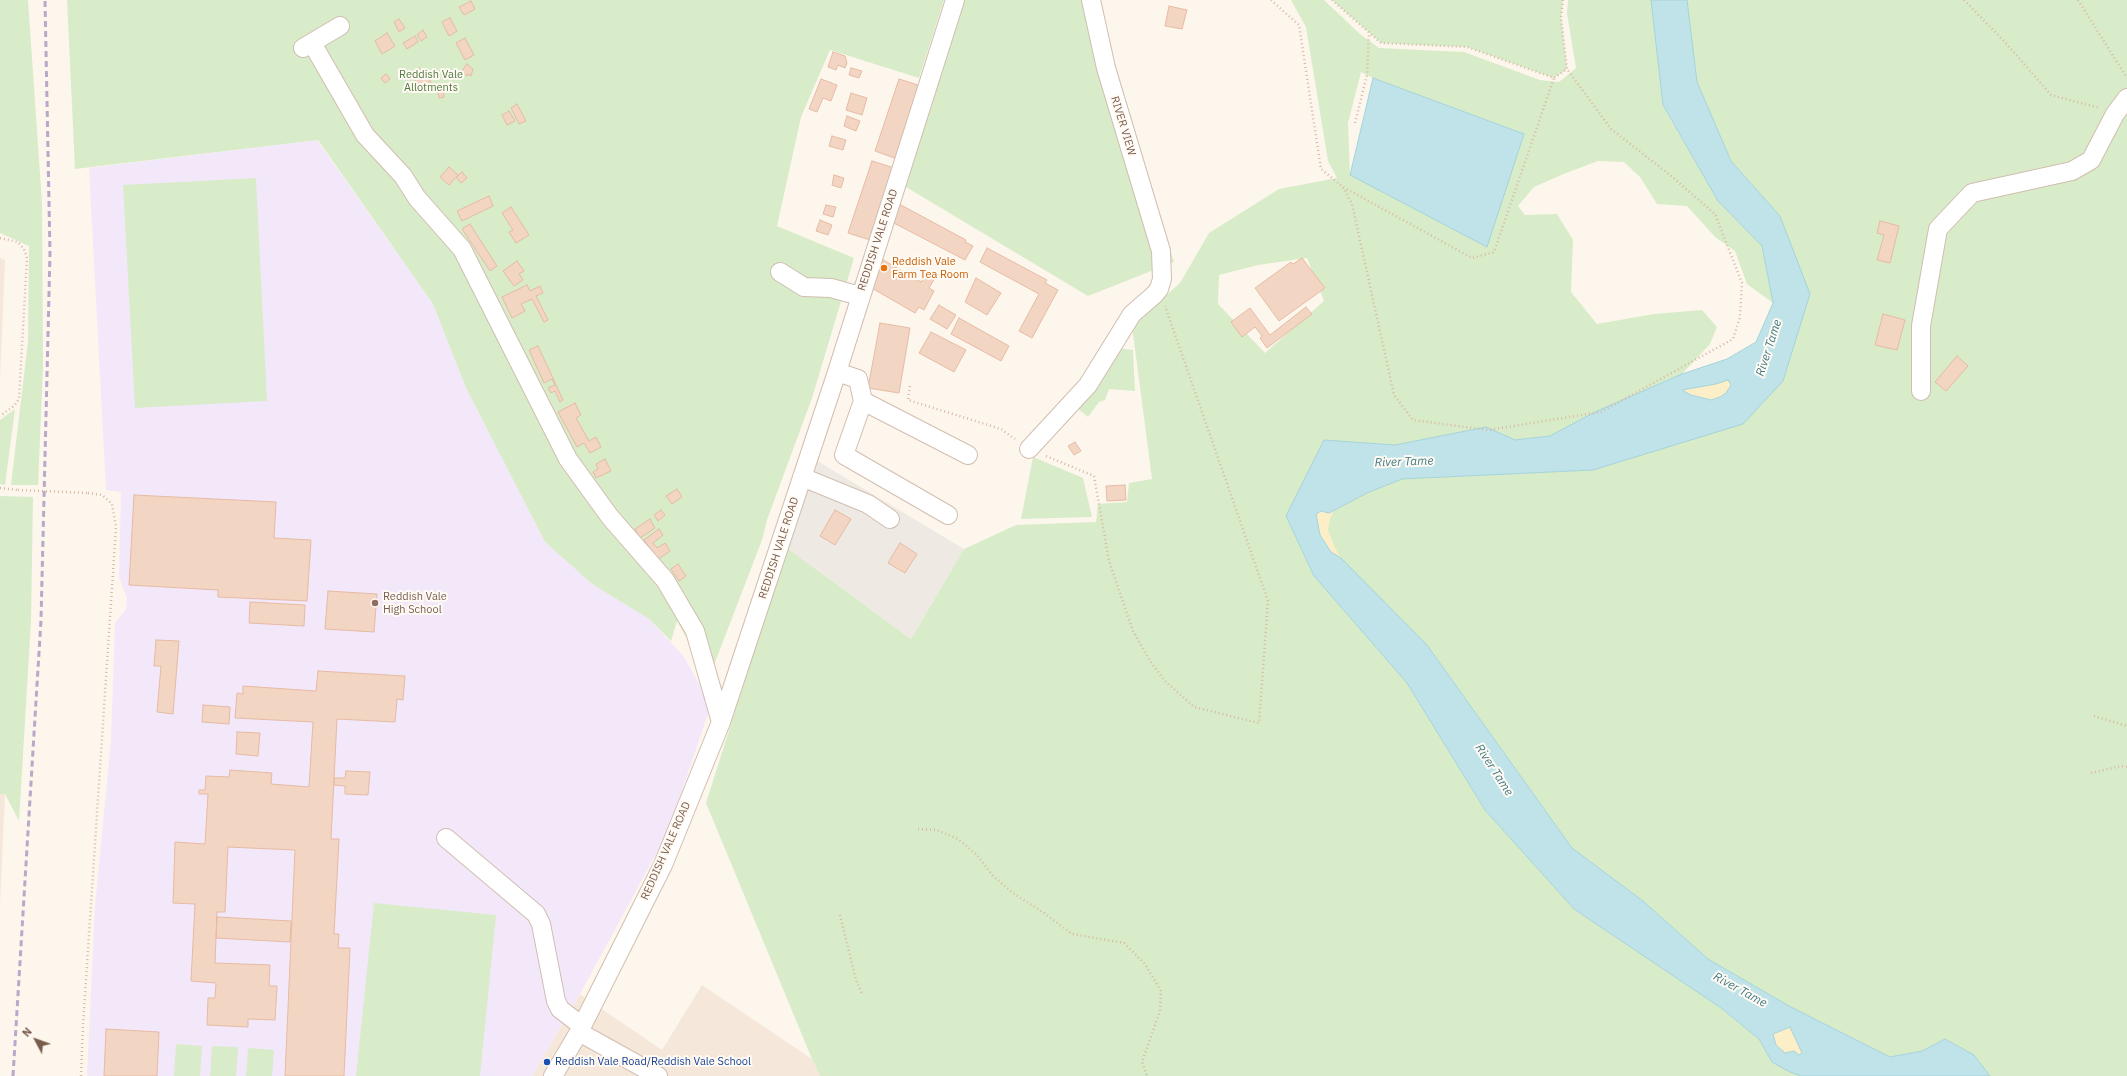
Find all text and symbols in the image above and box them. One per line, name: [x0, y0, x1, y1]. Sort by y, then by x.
park label: Reddish Vale Allotments: [399, 68, 463, 94]
street label: RIVER VIEW: [1108, 95, 1138, 157]
street label: REDDISH VALE ROAD: [855, 187, 901, 293]
place label: Reddish Vale Farm Tea Room: [892, 255, 969, 281]
marker: Reddish Vale Farm Tea Room: [879, 263, 889, 273]
water label: River Tame: [1753, 318, 1785, 378]
water label: River Tame: [1374, 454, 1434, 470]
street label: REDDISH VALE ROAD: [756, 495, 802, 601]
place label: Reddish Vale High School: [383, 590, 447, 616]
marker: Reddish Vale High School: [370, 598, 380, 608]
water label: River Tame: [1472, 741, 1516, 799]
street label: REDDISH VALE ROAD: [638, 800, 694, 902]
water label: River Tame: [1711, 969, 1769, 1011]
north arrow: [16, 1020, 56, 1060]
text: N: [19, 1025, 35, 1040]
place label: Reddish Vale Road/Reddish Vale School: [555, 1055, 751, 1069]
marker: Reddish Vale Road/Reddish Vale School: [542, 1057, 552, 1067]

